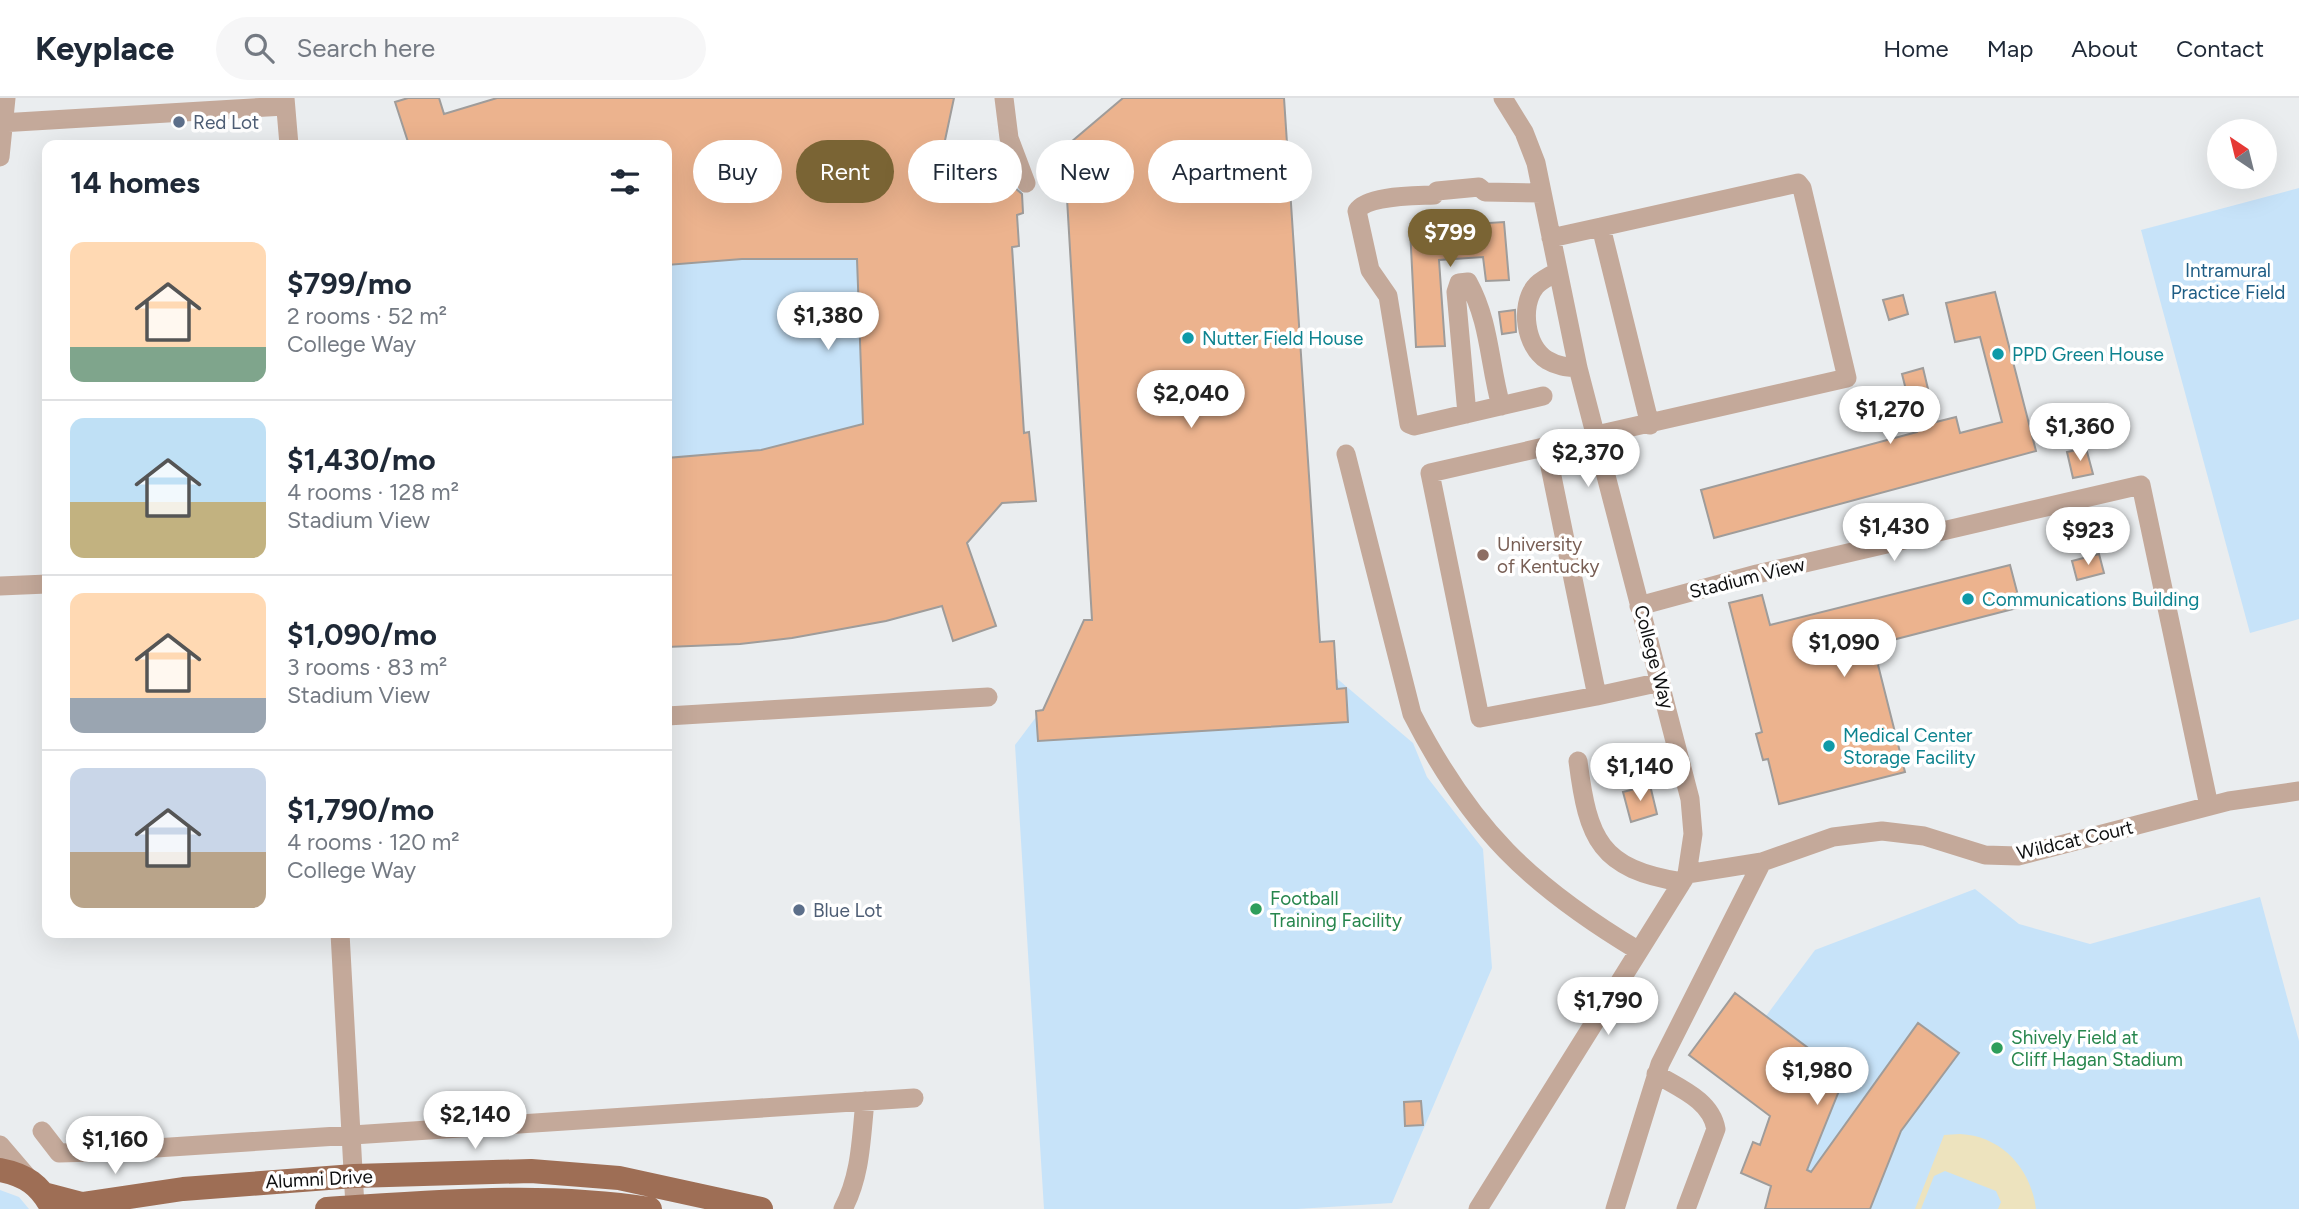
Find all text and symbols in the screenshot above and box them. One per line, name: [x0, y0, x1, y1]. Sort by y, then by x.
search box: [216, 17, 706, 80]
text: Keyplace: [35, 29, 174, 68]
icon: search: [240, 29, 278, 67]
text: Search here: [296, 32, 435, 64]
text: Home: [1883, 34, 1949, 63]
text: Map: [1987, 34, 2033, 63]
text: About: [2071, 34, 2138, 63]
text: Contact: [2176, 34, 2264, 63]
place label: Red Lot: [193, 111, 259, 134]
marker: Red Lot: [171, 114, 187, 130]
north arrow: [2207, 119, 2277, 189]
map controls: [2207, 119, 2277, 189]
chip: Buy: [693, 140, 782, 203]
chip: Rent: [796, 140, 894, 203]
chip: Filters: [908, 140, 1022, 203]
chip: New: [1036, 140, 1134, 203]
chip: Apartment: [1148, 140, 1312, 203]
icon: filters: [606, 163, 644, 201]
text: 14 homes: [70, 164, 200, 201]
pin: $799: [1409, 209, 1491, 269]
text: $799: [1424, 218, 1476, 246]
park label: Intramural Practice Field: [2171, 259, 2285, 304]
text: $799/mo: [287, 265, 412, 302]
icon: home: [126, 270, 210, 354]
pin: $1,380: [771, 292, 885, 352]
text: $1,380: [793, 301, 863, 329]
text: 2 rooms · 52 m²: [287, 302, 447, 330]
place label: Nutter Field House: [1202, 327, 1363, 350]
text: College Way: [287, 330, 416, 358]
marker: Nutter Field House: [1180, 330, 1196, 346]
place label: PPD Green House: [2012, 343, 2164, 366]
marker: PPD Green House: [1990, 346, 2006, 362]
pin: $2,040: [1134, 370, 1248, 430]
text: $2,040: [1153, 379, 1229, 407]
pin: $1,270: [1833, 386, 1947, 446]
text: $1,270: [1855, 395, 1925, 423]
pin: $1,360: [2023, 404, 2137, 463]
text: $1,360: [2045, 412, 2115, 440]
pin: $2,370: [1531, 430, 1645, 489]
text: $2,370: [1552, 438, 1624, 466]
text: $1,430/mo: [287, 441, 436, 478]
icon: home: [126, 446, 210, 530]
text: 4 rooms · 128 m²: [287, 478, 459, 506]
pin: $1,430: [1837, 504, 1951, 563]
text: Stadium View: [287, 506, 430, 534]
pin: $923: [2047, 508, 2129, 567]
text: $1,430: [1859, 512, 1929, 540]
text: $923: [2062, 516, 2114, 544]
place label: University of Kentucky: [1497, 533, 1599, 578]
marker: University of Kentucky: [1475, 547, 1491, 563]
street label: Stadium View: [1687, 553, 1807, 603]
place label: Communications Building: [1982, 588, 2200, 611]
marker: Communications Building: [1960, 591, 1976, 607]
street label: College Way: [1629, 602, 1679, 712]
text: $1,090/mo: [287, 616, 437, 653]
pin: $1,090: [1787, 620, 1901, 679]
icon: home: [126, 621, 210, 705]
text: $1,090: [1808, 628, 1880, 656]
text: 3 rooms · 83 m²: [287, 653, 447, 681]
text: Stadium View: [287, 681, 430, 709]
place label: Medical Center Storage Facility: [1843, 724, 1976, 769]
marker: Medical Center Storage Facility: [1821, 738, 1837, 754]
pin: $1,140: [1583, 744, 1697, 803]
text: $1,140: [1606, 752, 1674, 780]
text: $1,790/mo: [287, 791, 434, 828]
icon: home: [126, 796, 210, 880]
street label: Wildcat Court: [2015, 815, 2135, 865]
text: 4 rooms · 120 m²: [287, 828, 460, 856]
text: College Way: [287, 856, 416, 884]
place label: Football Training Facility: [1270, 887, 1402, 932]
place label: Blue Lot: [813, 899, 883, 922]
marker: Football Training Facility: [1248, 901, 1264, 917]
marker: Blue Lot: [791, 902, 807, 918]
pin: $1,790: [1551, 978, 1665, 1037]
text: $1,790: [1573, 986, 1643, 1014]
place label: Shively Field at Cliff Hagan Stadium: [2011, 1026, 2183, 1071]
marker: Shively Field at Cliff Hagan Stadium: [1989, 1040, 2005, 1056]
pin: $1,980: [1760, 1048, 1874, 1107]
text: $1,980: [1782, 1056, 1852, 1084]
pin: $2,140: [418, 1091, 532, 1151]
text: $2,140: [439, 1100, 511, 1128]
pin: $1,160: [58, 1116, 172, 1176]
text: $1,160: [82, 1125, 148, 1153]
street label: Alumni Drive: [265, 1165, 373, 1193]

